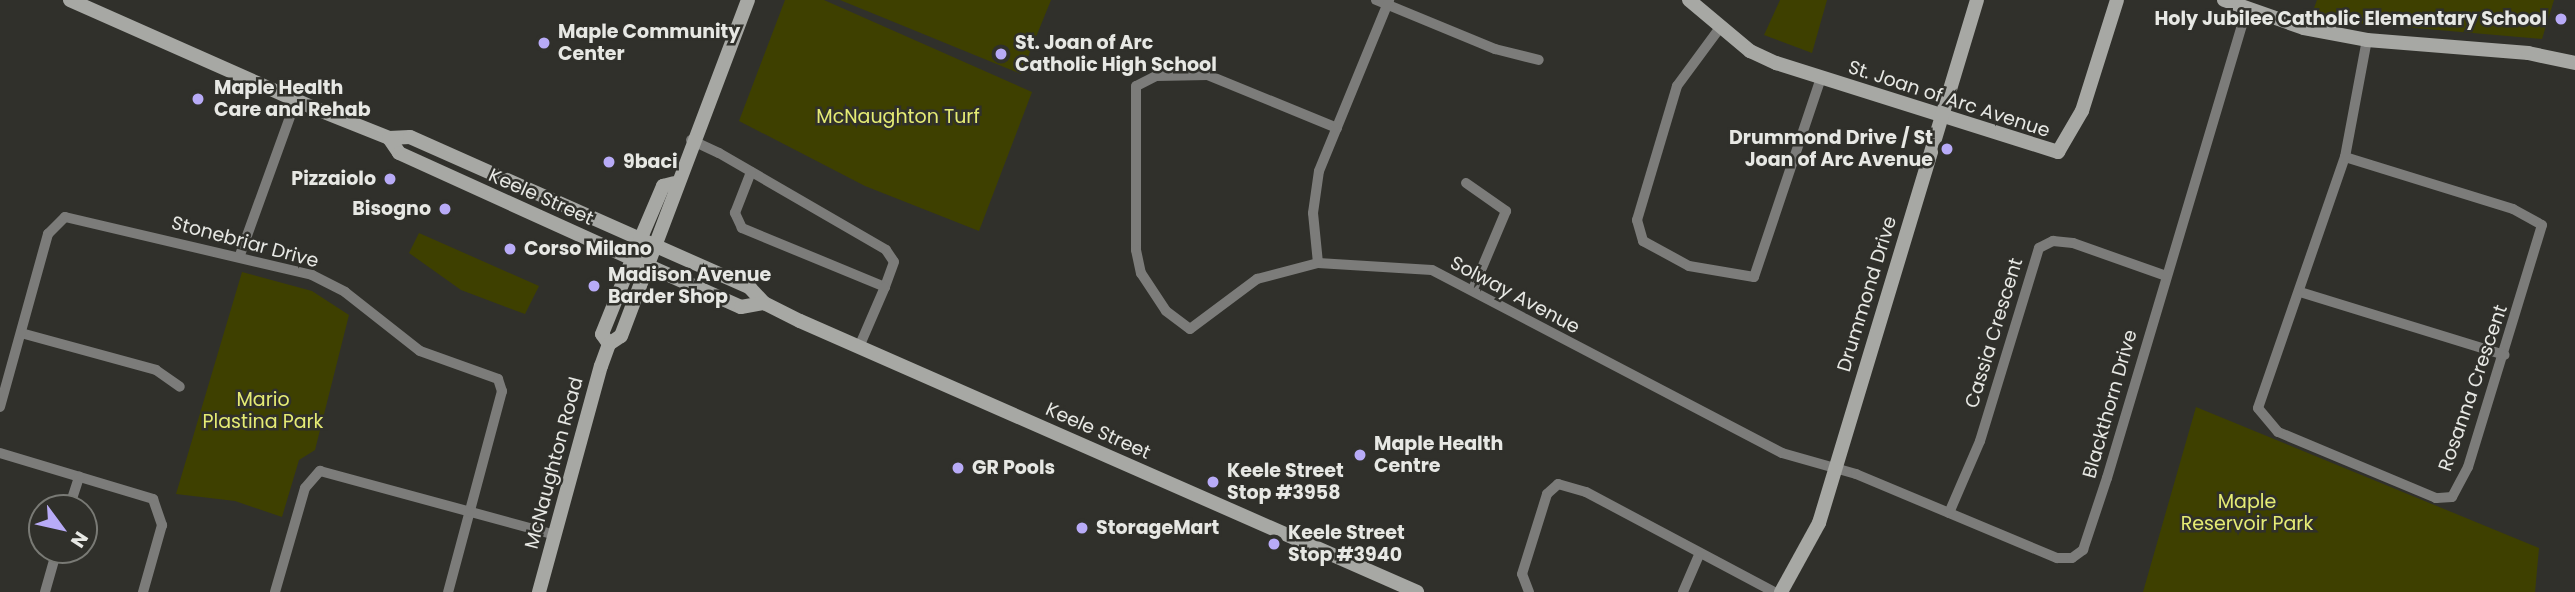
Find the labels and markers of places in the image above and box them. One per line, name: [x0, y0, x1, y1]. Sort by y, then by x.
place label: Holy Jubilee Catholic Elementary School: [2154, 8, 2547, 30]
marker: Holy Jubilee Catholic Elementary School: [2553, 11, 2569, 27]
place label: Maple Community Center: [558, 21, 740, 65]
place label: St. Joan of Arc Catholic High School: [1015, 32, 1217, 76]
marker: Maple Community Center: [536, 35, 552, 51]
marker: St. Joan of Arc Catholic High School: [993, 46, 1009, 62]
place label: Maple Health Care and Rehab: [214, 77, 371, 121]
marker: Maple Health Care and Rehab: [188, 89, 208, 109]
place label: Drummond Drive / St Joan of Arc Avenue: [1729, 127, 1933, 171]
marker: Drummond Drive / St Joan of Arc Avenue: [1939, 141, 1955, 157]
place label: 9baci: [623, 151, 678, 173]
marker: 9baci: [601, 154, 617, 170]
place label: Pizzaiolo: [291, 168, 376, 190]
marker: Pizzaiolo: [382, 171, 398, 187]
place label: Bisogno: [352, 198, 431, 220]
marker: Bisogno: [437, 201, 453, 217]
place label: Corso Milano: [524, 238, 652, 260]
marker: Corso Milano: [502, 241, 518, 257]
place label: Madison Avenue Barder Shop: [608, 264, 771, 308]
marker: Madison Avenue Barder Shop: [586, 278, 602, 294]
place label: Maple Health Centre: [1374, 433, 1503, 477]
marker: Maple Health Centre: [1352, 447, 1368, 463]
place label: GR Pools: [972, 457, 1055, 479]
marker: GR Pools: [950, 460, 966, 476]
place label: Keele Street Stop #3958: [1227, 460, 1344, 504]
marker: Keele Street Stop #3958: [1205, 474, 1221, 490]
place label: StorageMart: [1096, 517, 1219, 539]
marker: StorageMart: [1074, 520, 1090, 536]
place label: Keele Street Stop #3940: [1288, 522, 1405, 566]
marker: Keele Street Stop #3940: [1266, 536, 1282, 552]

